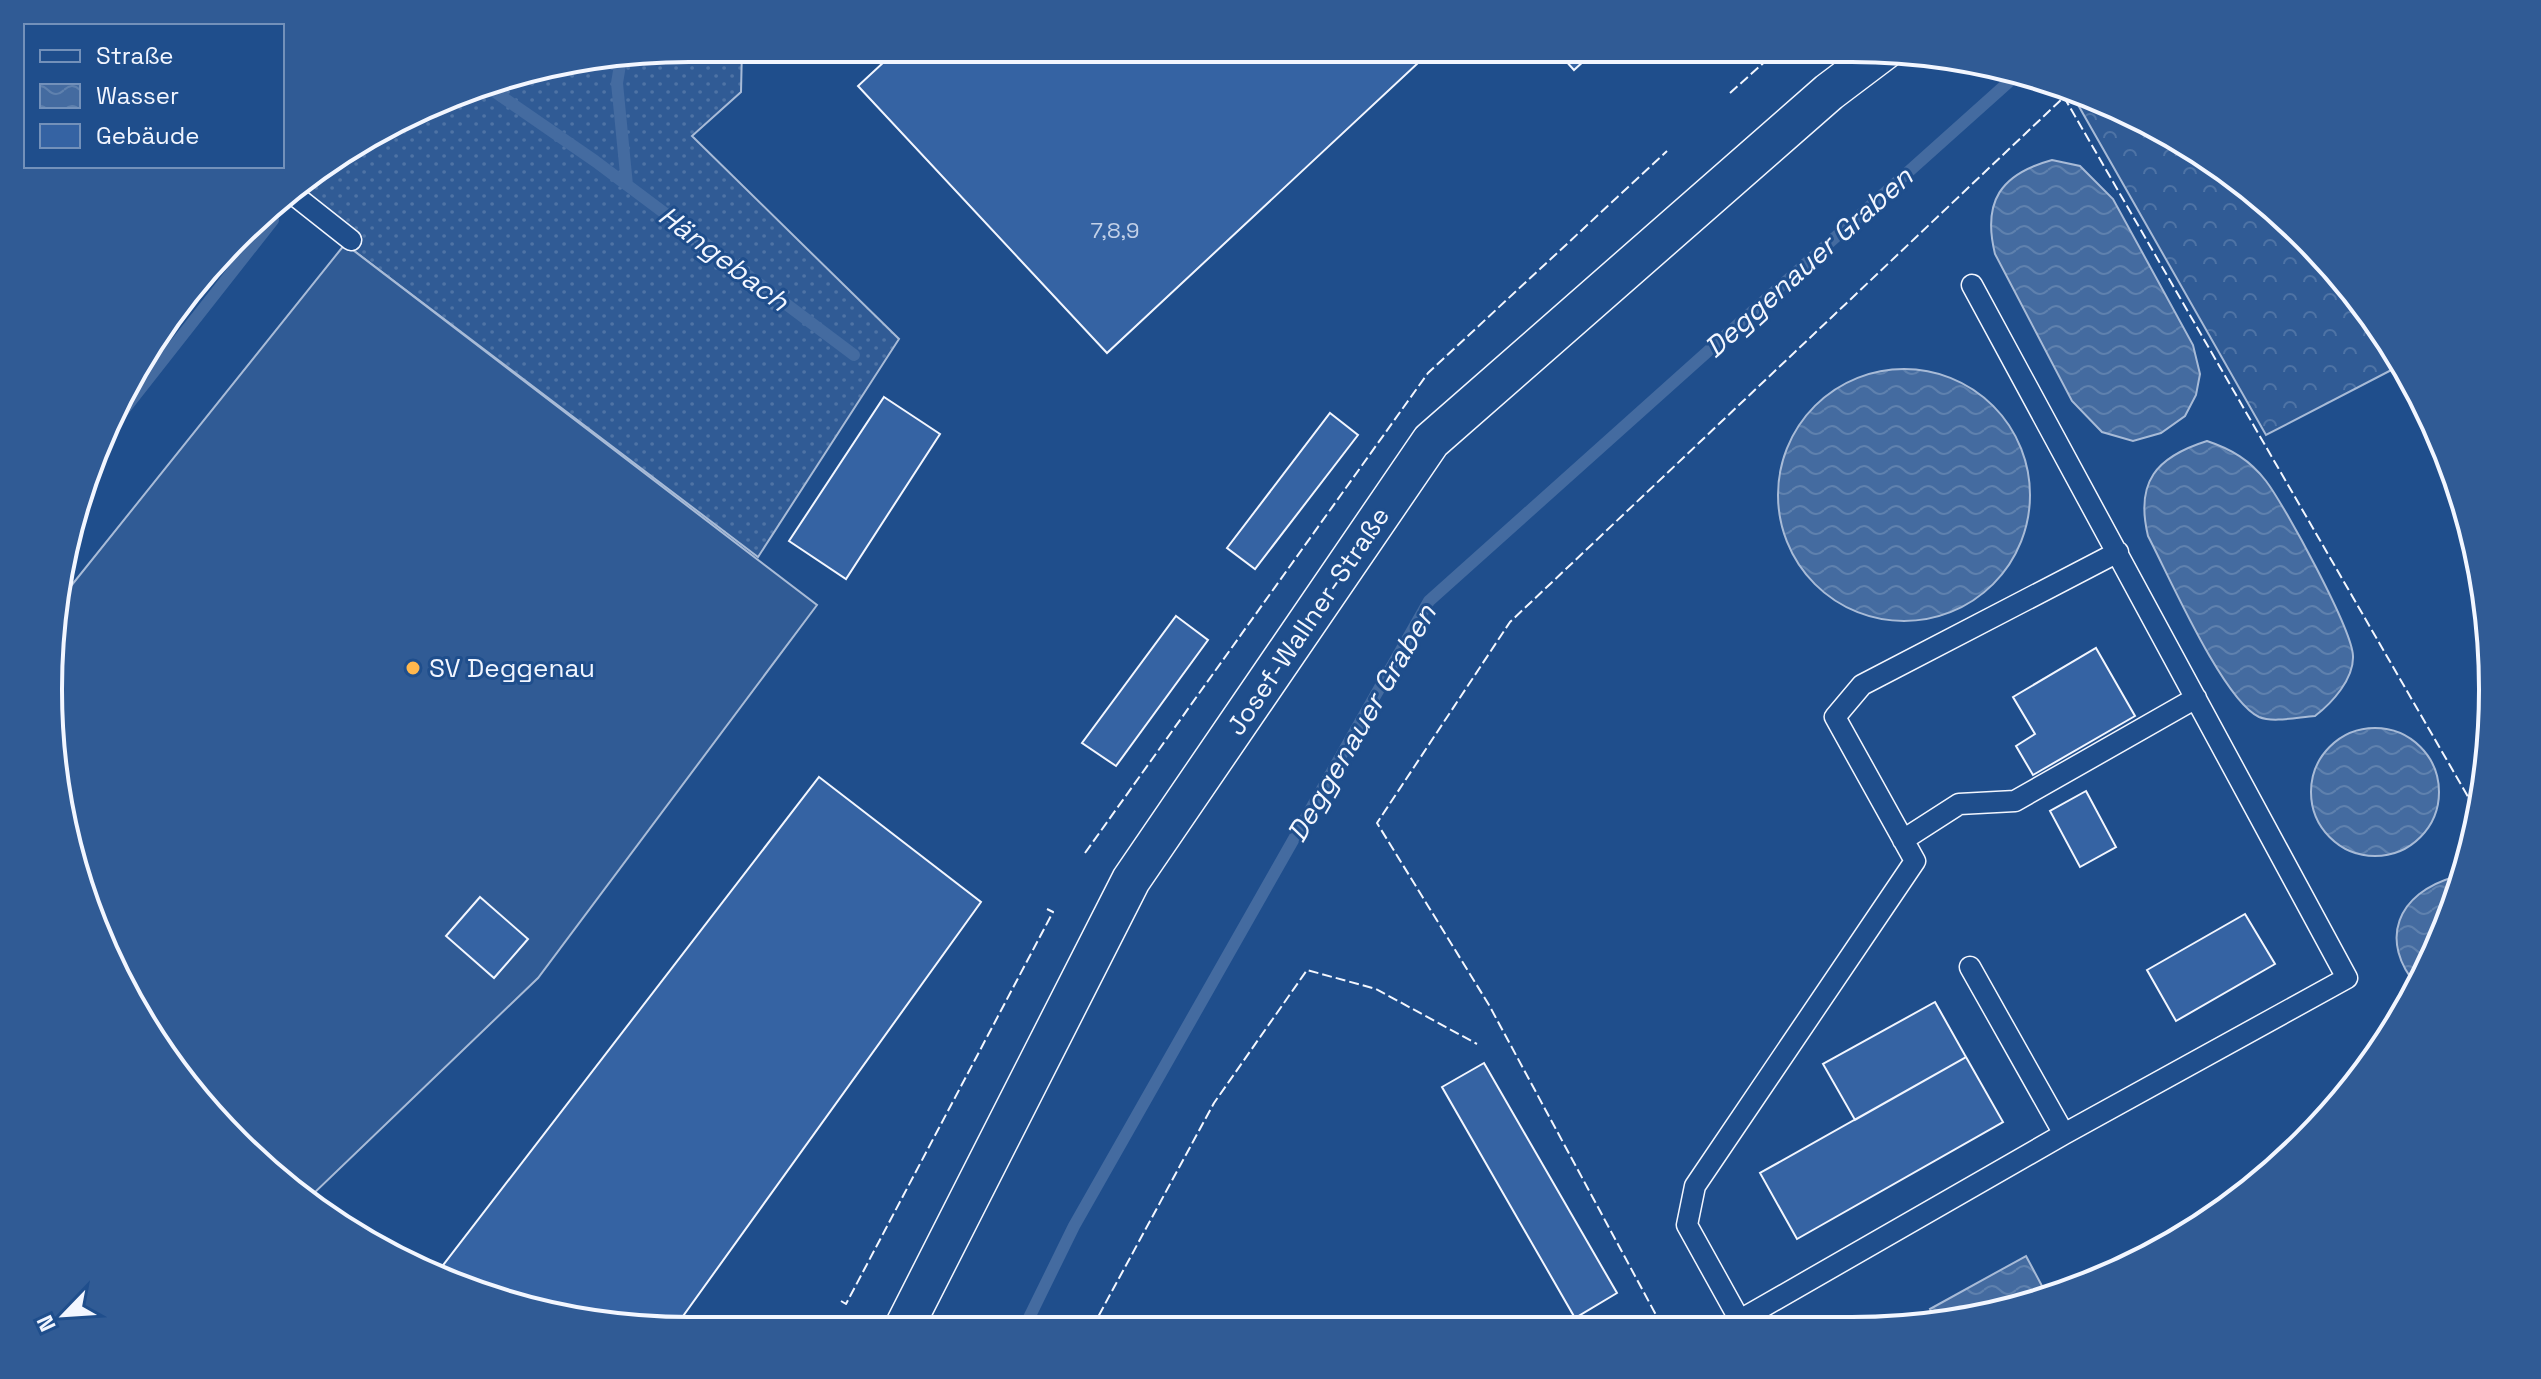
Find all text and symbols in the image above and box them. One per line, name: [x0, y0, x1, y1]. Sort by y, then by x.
legend: [24, 24, 284, 168]
text: Straße: [96, 40, 173, 71]
text: Wasser: [96, 80, 179, 111]
text: Gebäude: [96, 120, 199, 151]
water label: Deggenauer Graben: [1696, 158, 1920, 365]
water label: Hängebach: [652, 197, 797, 319]
house number: 7,8,9: [1090, 216, 1140, 244]
street label: Josef-Wallner-Straße: [1219, 500, 1397, 742]
water label: Deggenauer Graben: [1278, 597, 1444, 848]
place label: SV Deggenau: [429, 651, 595, 685]
marker: SV Deggenau: [404, 659, 422, 677]
north arrow: [24, 1275, 104, 1355]
text: N: [30, 1311, 62, 1336]

